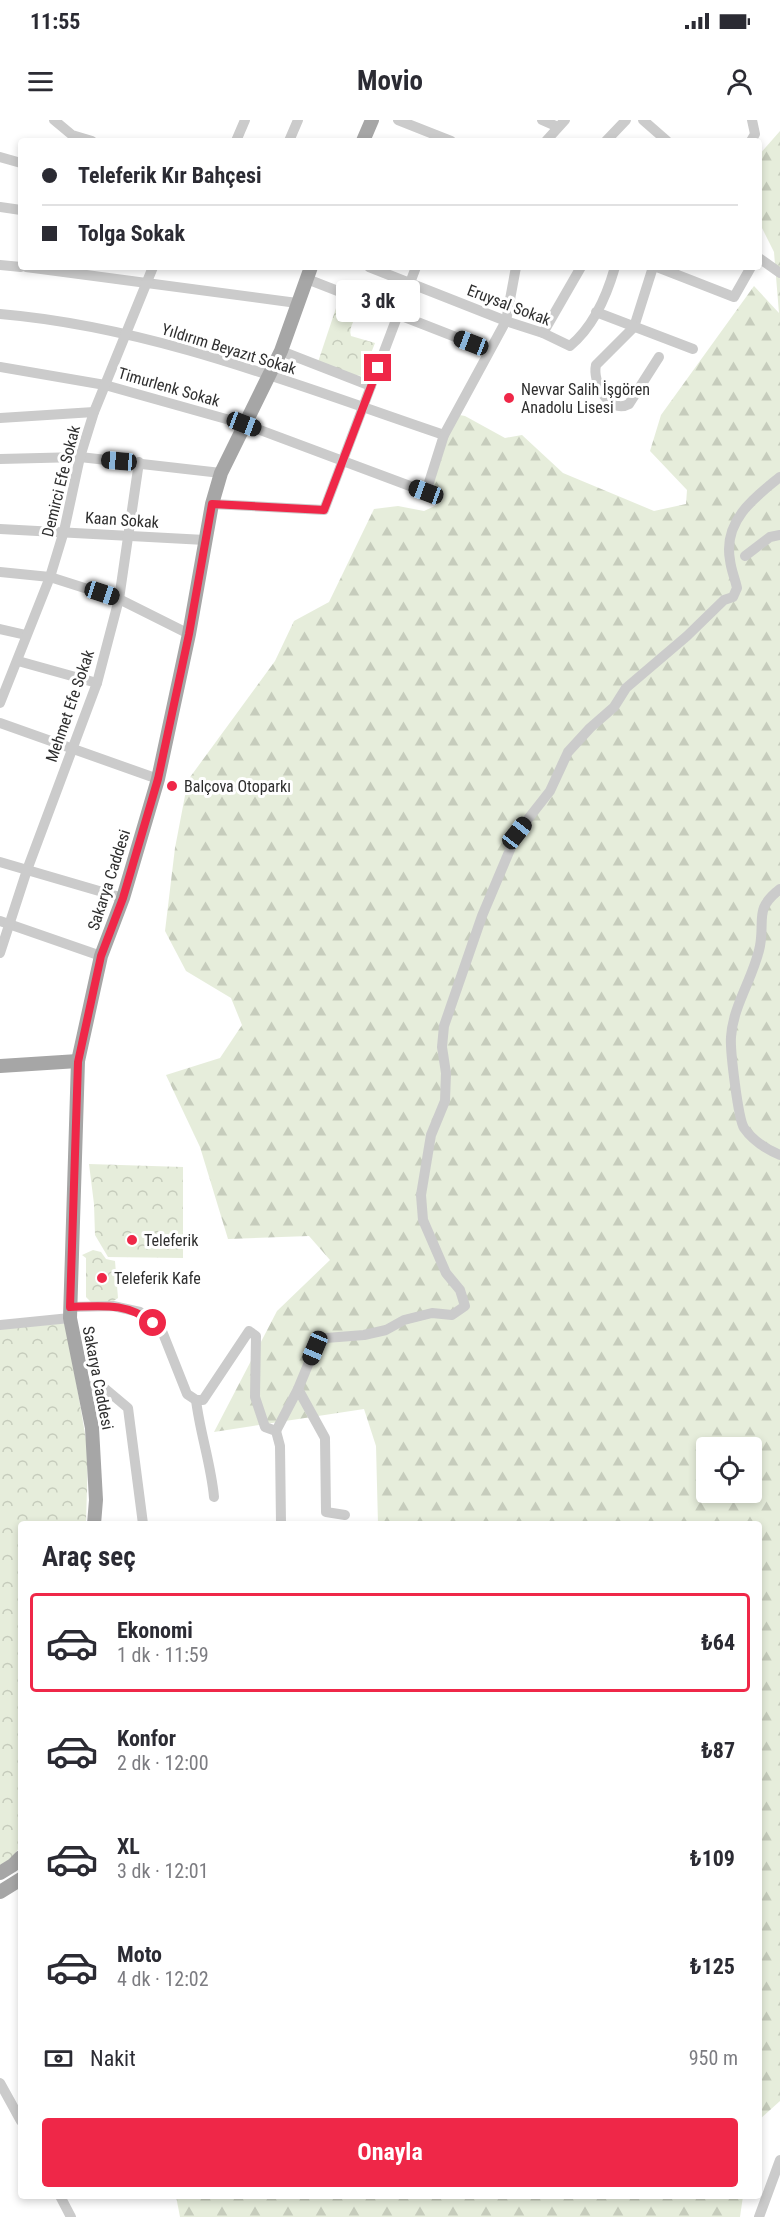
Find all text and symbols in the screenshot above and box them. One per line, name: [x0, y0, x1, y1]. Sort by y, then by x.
text: 11:55: [30, 9, 81, 34]
icon: menu: [24, 65, 57, 98]
text: Movio: [357, 65, 423, 97]
icon: person: [723, 65, 756, 98]
text: Teleferik Kır Bahçesi: [78, 163, 261, 188]
text: Tolga Sokak: [78, 221, 185, 246]
street label: Eruysal Sokak: [465, 280, 554, 330]
callout: 3 dk: [336, 281, 420, 323]
text: 3 dk: [361, 289, 395, 313]
street label: Yıldırım Beyazıt Sokak: [159, 319, 299, 379]
car: [451, 328, 491, 358]
route end: [364, 354, 391, 381]
street label: Timurlenk Sokak: [116, 363, 223, 411]
place label: Nevvar Salih İşgören Anadolu Lisesi: [521, 380, 650, 417]
marker: Nevvar Salih İşgören Anadolu Lisesi: [502, 391, 516, 405]
car: [224, 409, 264, 439]
street label: Demirci Efe Sokak: [38, 423, 84, 539]
car: [100, 450, 138, 472]
car: [406, 477, 446, 507]
street label: Kaan Sokak: [84, 508, 160, 532]
car: [82, 579, 122, 607]
street label: Mehmet Efe Sokak: [42, 647, 98, 765]
place label: Balçova Otoparkı: [184, 777, 291, 796]
marker: Balçova Otoparkı: [165, 779, 179, 793]
car: [499, 813, 535, 853]
street label: Sakarya Caddesi: [84, 827, 134, 933]
place label: Teleferik: [144, 1231, 199, 1250]
marker: Teleferik: [125, 1233, 139, 1247]
place label: Teleferik Kafe: [114, 1269, 201, 1288]
marker: Teleferik Kafe: [95, 1271, 109, 1285]
route start: [139, 1309, 166, 1336]
street label: Sakarya Caddesi: [79, 1325, 117, 1431]
car: [300, 1328, 330, 1368]
map controls: [696, 1437, 762, 1503]
button: locate: [696, 1437, 762, 1503]
text: Araç seç: [42, 1541, 136, 1573]
icon: car: [45, 1616, 99, 1670]
text: Ekonomi: [117, 1618, 193, 1643]
text: ₺64: [701, 1630, 735, 1655]
text: 1 dk · 11:59: [117, 1643, 209, 1667]
icon: car: [45, 1724, 99, 1778]
text: Konfor: [117, 1726, 176, 1751]
text: ₺87: [701, 1738, 735, 1763]
text: 2 dk · 12:00: [117, 1751, 209, 1775]
icon: car: [45, 1832, 99, 1886]
text: XL: [117, 1834, 140, 1859]
text: ₺109: [690, 1846, 735, 1871]
text: 3 dk · 12:01: [117, 1859, 209, 1883]
icon: car: [45, 1940, 99, 1994]
text: Moto: [117, 1942, 162, 1967]
text: ₺125: [690, 1954, 735, 1979]
text: 4 dk · 12:02: [117, 1967, 209, 1991]
icon: cash: [42, 2042, 75, 2075]
text: Nakit: [90, 2046, 136, 2071]
text: 950 m: [689, 2046, 738, 2070]
button: Onayla: [42, 2118, 738, 2187]

